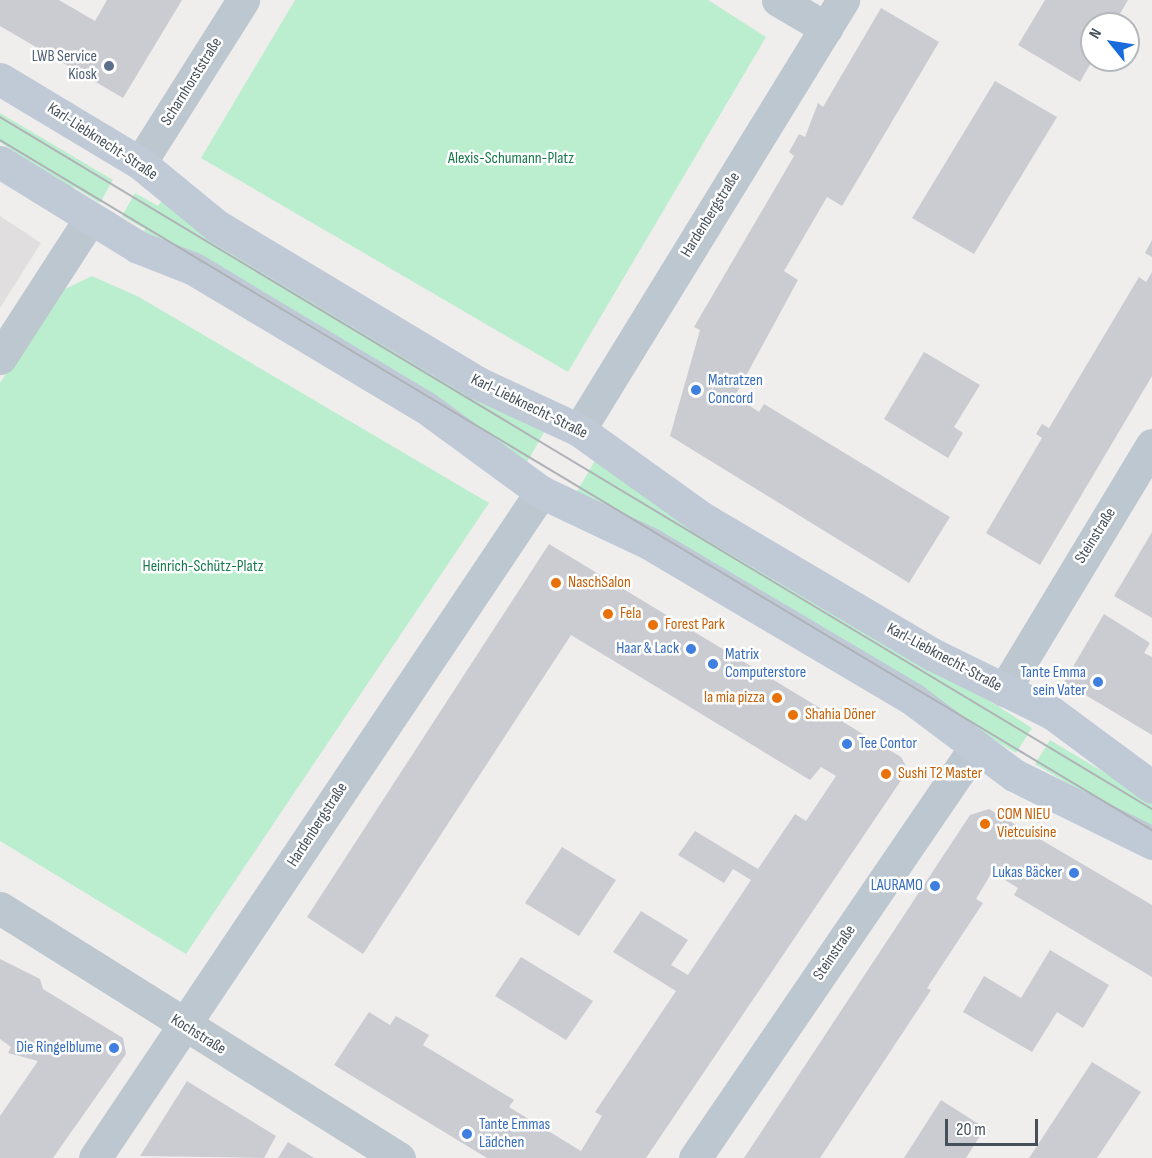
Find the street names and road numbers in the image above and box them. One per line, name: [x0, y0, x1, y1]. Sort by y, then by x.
street label: Scharnhorststraße: [157, 34, 227, 130]
street label: Karl-Liebknecht-Straße: [43, 99, 161, 185]
street label: Hardenbergstraße: [677, 169, 745, 261]
street label: Karl-Liebknecht-Straße: [467, 370, 591, 444]
street label: Steinstraße: [1071, 505, 1121, 567]
street label: Karl-Liebknecht-Straße: [883, 620, 1005, 696]
street label: Hardenbergstraße: [284, 779, 352, 871]
street label: Steinstraße: [810, 922, 860, 984]
street label: Kochstraße: [167, 1011, 229, 1059]

